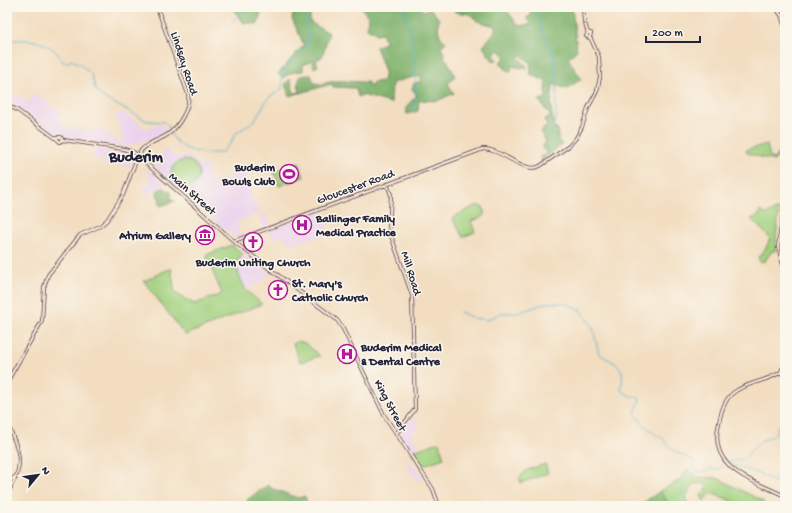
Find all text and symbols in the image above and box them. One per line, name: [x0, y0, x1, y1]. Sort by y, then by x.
scale bar: [646, 18, 700, 44]
text: 200 m: [652, 27, 683, 41]
street label: Lindsay Road: [166, 30, 200, 98]
district label: Buderim: [108, 149, 164, 168]
place label: Buderim Bowls Club: [221, 162, 276, 190]
sports icon: Buderim Bowls Club: [278, 163, 300, 185]
street label: Gloucester Road: [315, 167, 397, 208]
street label: Main Street: [165, 170, 219, 220]
place label: Ballinger Family Medical Practice: [315, 213, 397, 241]
hospital icon: Ballinger Family Medical Practice: [291, 214, 313, 236]
museum icon: Atrium Gallery: [194, 224, 216, 246]
place label: Atrium Gallery: [118, 230, 191, 244]
church icon: Buderim Uniting Church: [242, 231, 264, 253]
street label: Mill Road: [397, 250, 424, 298]
place label: Buderim Uniting Church: [195, 257, 311, 271]
place label: St. Mary's Catholic Church: [291, 278, 369, 306]
church icon: St. Mary's Catholic Church: [267, 279, 289, 301]
place label: Buderim Medical & Dental Centre: [360, 342, 442, 370]
hospital icon: Buderim Medical & Dental Centre: [336, 343, 358, 365]
street label: King Street: [370, 378, 409, 435]
north arrow: [18, 455, 58, 495]
text: N: [38, 465, 52, 477]

